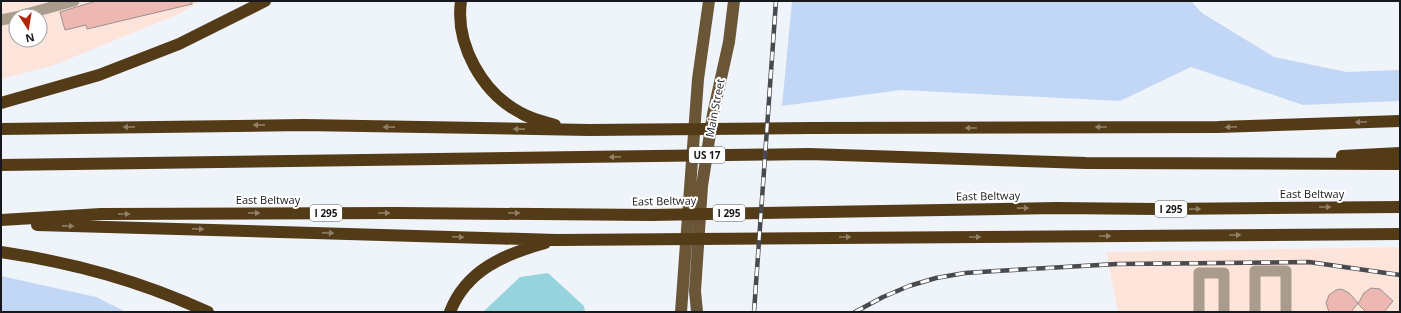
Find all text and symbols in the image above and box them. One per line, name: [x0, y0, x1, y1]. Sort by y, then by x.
north arrow: [8, 8, 48, 48]
text: N: [24, 30, 36, 47]
street label: Main Street: [702, 77, 728, 138]
one-way arrow: [1355, 119, 1367, 126]
one-way arrow: [253, 122, 265, 129]
one-way arrow: [383, 123, 395, 130]
one-way arrow: [122, 124, 135, 130]
one-way arrow: [1094, 124, 1107, 130]
one-way arrow: [1224, 124, 1237, 130]
one-way arrow: [964, 125, 977, 131]
one-way arrow: [512, 126, 525, 132]
road number: US 17: [689, 147, 725, 163]
one-way arrow: [608, 154, 621, 160]
street label: East Beltway: [1280, 186, 1345, 201]
street label: East Beltway: [956, 187, 1021, 204]
street label: East Beltway: [236, 192, 301, 207]
street label: East Beltway: [632, 192, 697, 209]
road number: I 295: [1155, 201, 1187, 217]
one-way arrow: [1319, 204, 1332, 210]
road number: I 295: [310, 205, 342, 221]
road number: I 295: [713, 205, 745, 221]
one-way arrow: [1017, 205, 1029, 212]
one-way arrow: [1189, 206, 1202, 212]
one-way arrow: [248, 210, 261, 216]
one-way arrow: [378, 210, 391, 216]
one-way arrow: [508, 210, 521, 216]
one-way arrow: [118, 211, 131, 217]
one-way arrow: [62, 222, 74, 229]
one-way arrow: [192, 226, 204, 233]
one-way arrow: [322, 230, 335, 236]
one-way arrow: [1229, 232, 1242, 238]
one-way arrow: [1099, 233, 1112, 239]
one-way arrow: [452, 234, 465, 240]
one-way arrow: [839, 234, 852, 240]
one-way arrow: [969, 234, 982, 240]

